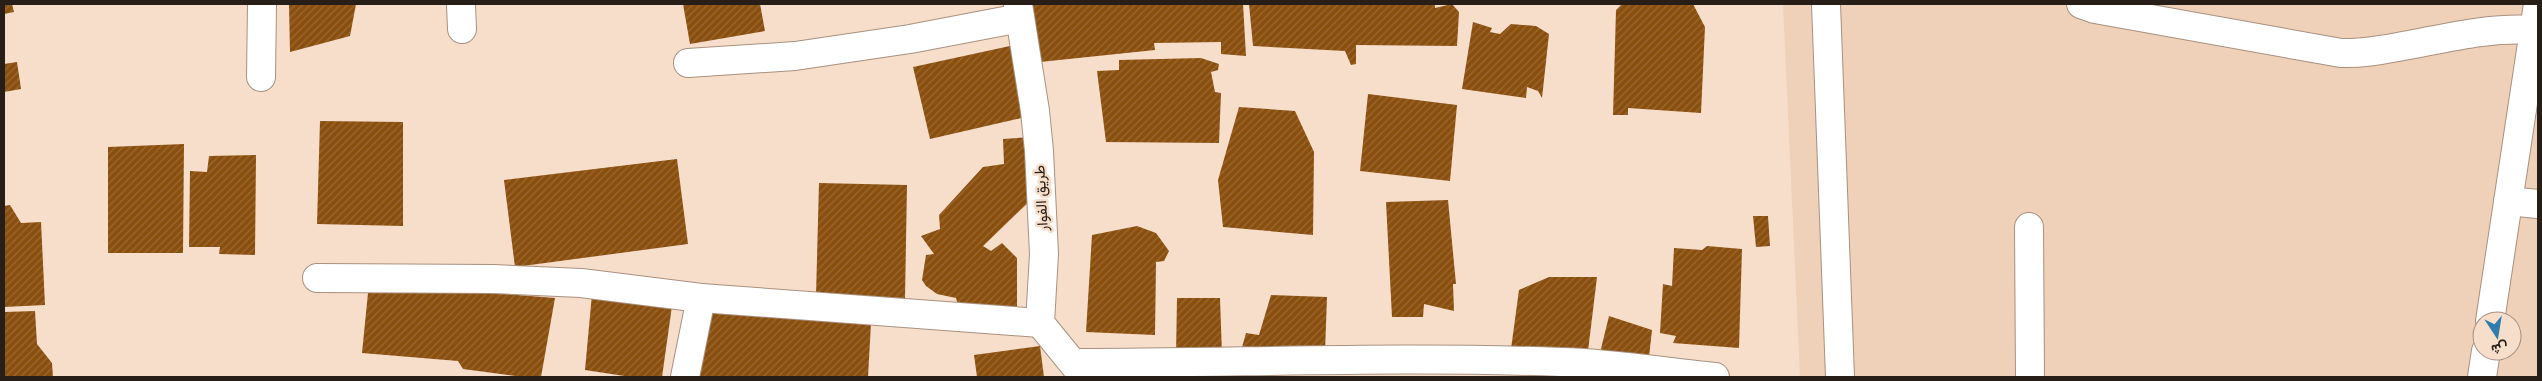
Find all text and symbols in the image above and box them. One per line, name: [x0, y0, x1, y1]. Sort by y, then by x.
street label: طريق الفوار: [1031, 164, 1054, 232]
north arrow: [2472, 311, 2522, 361]
text: ش: [2489, 337, 2509, 357]

